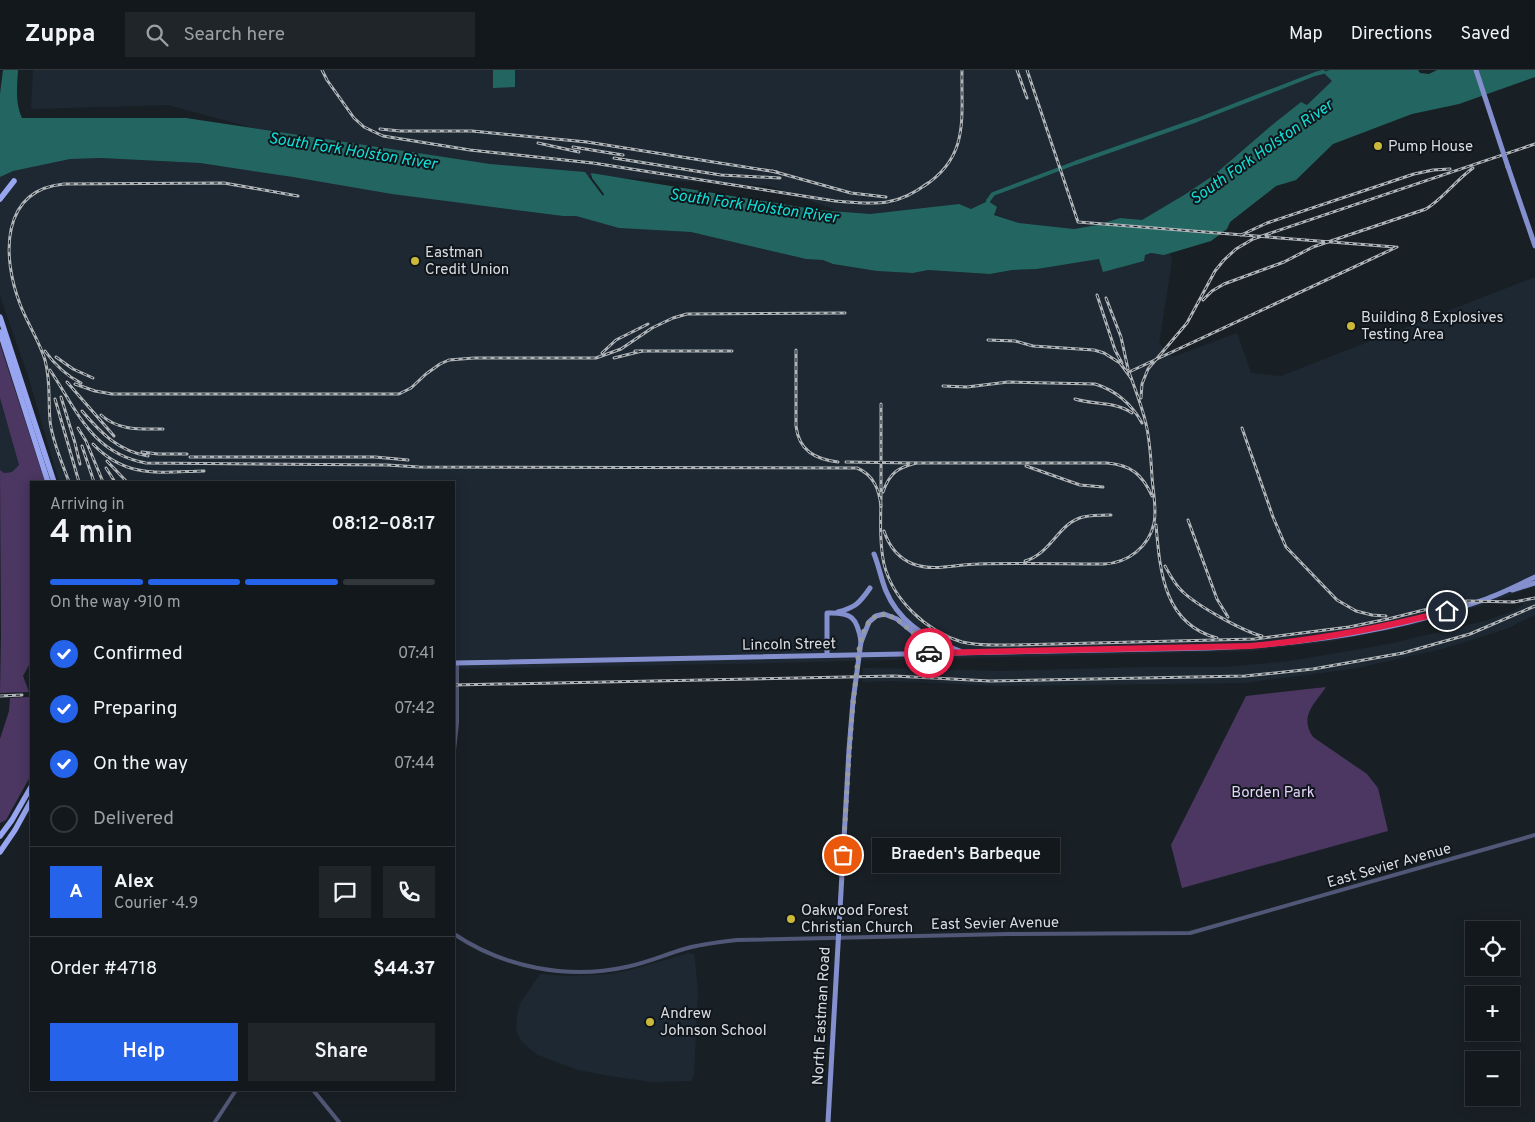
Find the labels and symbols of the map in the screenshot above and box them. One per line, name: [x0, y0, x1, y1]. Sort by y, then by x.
water label: South Fork Holston River: [1187, 95, 1339, 210]
water label: South Fork Holston River: [267, 129, 440, 175]
place label: Pump House: [1388, 138, 1473, 157]
marker: Pump House: [1372, 140, 1384, 152]
water label: South Fork Holston River: [668, 185, 841, 229]
place label: Eastman Credit Union: [425, 244, 509, 280]
marker: Eastman Credit Union: [409, 255, 421, 267]
place label: Building 8 Explosives Testing Area: [1361, 309, 1503, 345]
marker: Building 8 Explosives Testing Area: [1345, 320, 1357, 332]
pin: [1426, 590, 1468, 632]
courier: [904, 628, 954, 678]
street label: Lincoln Street: [742, 635, 836, 656]
park label: Borden Park: [1231, 784, 1315, 803]
pin: [822, 834, 864, 876]
callout: Braeden's Barbeque: [873, 838, 1060, 872]
street label: East Sevier Avenue: [1325, 840, 1454, 893]
place label: Oakwood Forest Christian Church: [801, 902, 913, 938]
marker: Oakwood Forest Christian Church: [785, 913, 797, 925]
street label: East Sevier Avenue: [931, 914, 1059, 935]
street label: North Eastman Road: [809, 946, 836, 1086]
place label: Andrew Johnson School: [660, 1005, 767, 1041]
marker: Andrew Johnson School: [644, 1016, 656, 1028]

